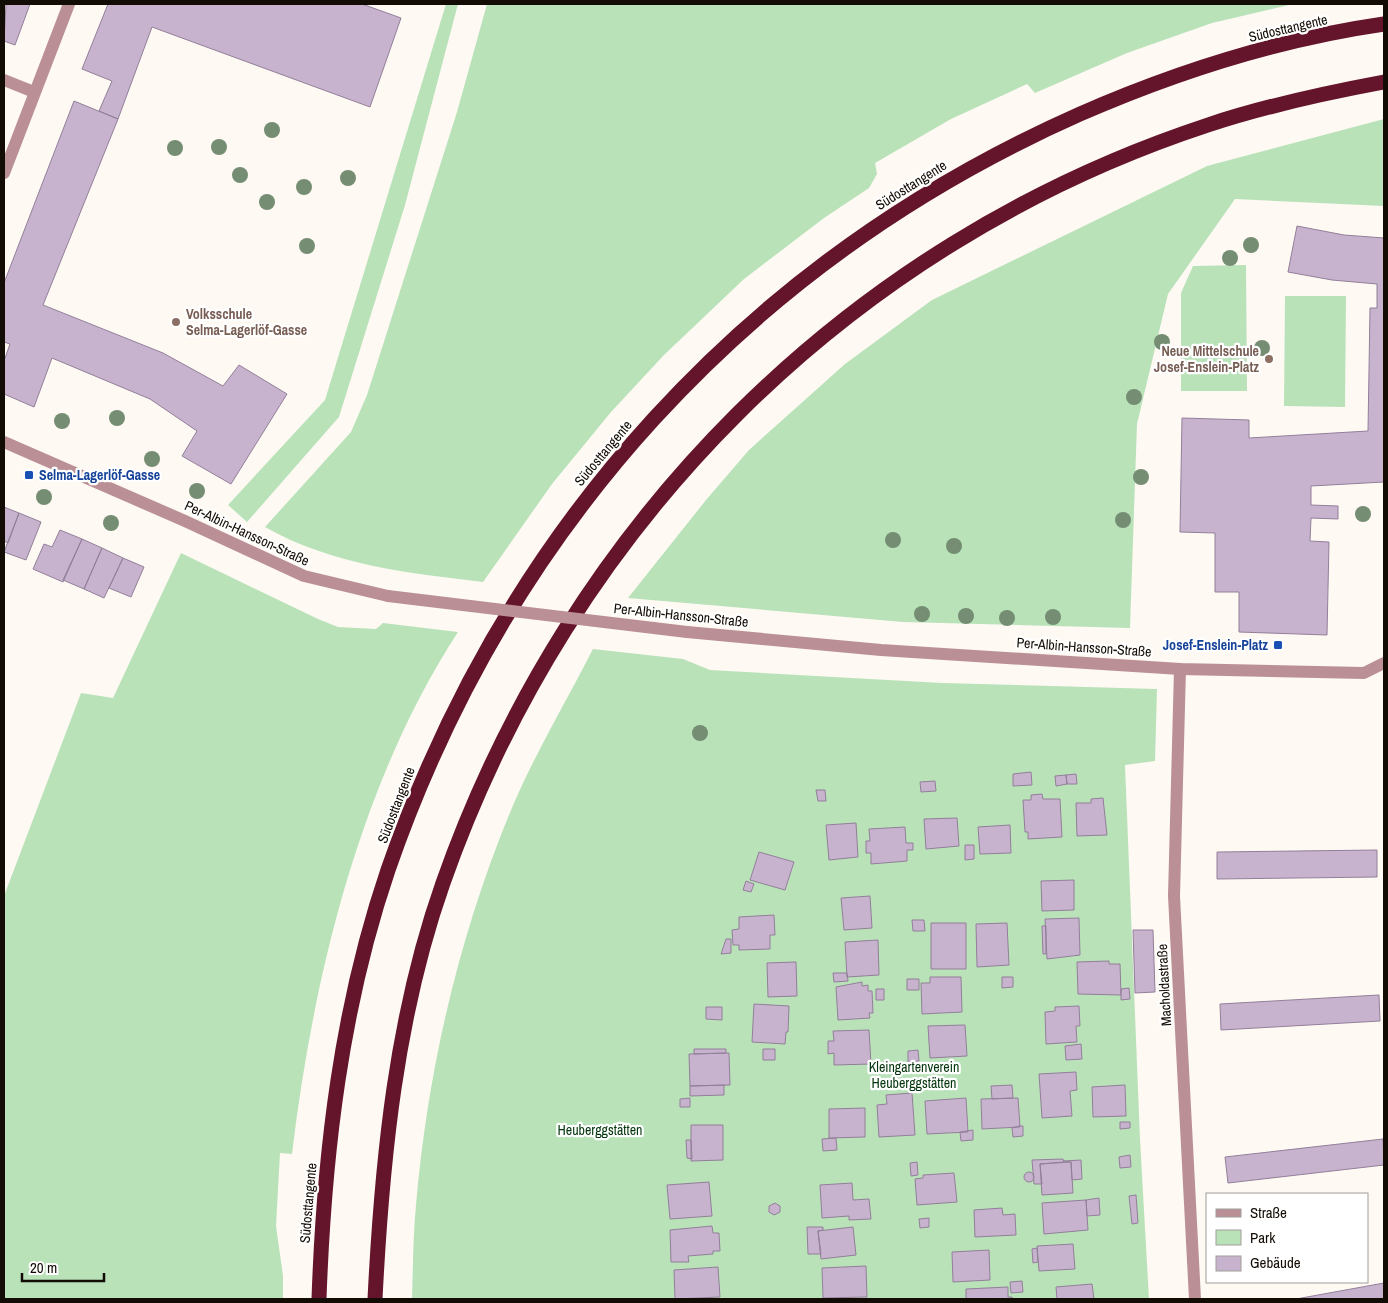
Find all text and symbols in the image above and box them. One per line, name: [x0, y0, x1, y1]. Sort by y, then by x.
street label: Südosttangente: [1247, 10, 1329, 46]
street label: Südosttangente: [872, 156, 950, 214]
place label: Volksschule Selma-Lagerlöf-Gasse: [186, 305, 307, 339]
marker: Volksschule Selma-Lagerlöf-Gasse: [170, 316, 182, 328]
place label: Neue Mittelschule Josef-Enslein-Platz: [1154, 342, 1259, 376]
marker: Neue Mittelschule Josef-Enslein-Platz: [1263, 353, 1275, 365]
street label: Südosttangente: [570, 416, 636, 490]
place label: Selma-Lagerlöf-Gasse: [39, 466, 160, 484]
marker: Selma-Lagerlöf-Gasse: [23, 469, 35, 481]
street label: Per-Albin-Hansson-Straße: [182, 496, 312, 570]
street label: Per-Albin-Hansson-Straße: [613, 599, 749, 631]
street label: Per-Albin-Hansson-Straße: [1016, 633, 1152, 661]
place label: Josef-Enslein-Platz: [1163, 636, 1268, 654]
marker: Josef-Enslein-Platz: [1272, 639, 1284, 651]
street label: Südosttangente: [373, 764, 419, 846]
street label: Macholdastraße: [1153, 943, 1175, 1027]
park label: Kleingartenverein Heuberggstätten: [869, 1058, 959, 1092]
park label: Heuberggstätten: [558, 1121, 642, 1139]
street label: Südosttangente: [296, 1162, 320, 1244]
legend: [1206, 1193, 1368, 1283]
text: Straße: [1250, 1202, 1287, 1223]
text: Park: [1250, 1227, 1276, 1248]
scale bar: [22, 1250, 105, 1282]
text: Gebäude: [1250, 1252, 1301, 1273]
text: 20 m: [30, 1257, 57, 1278]

